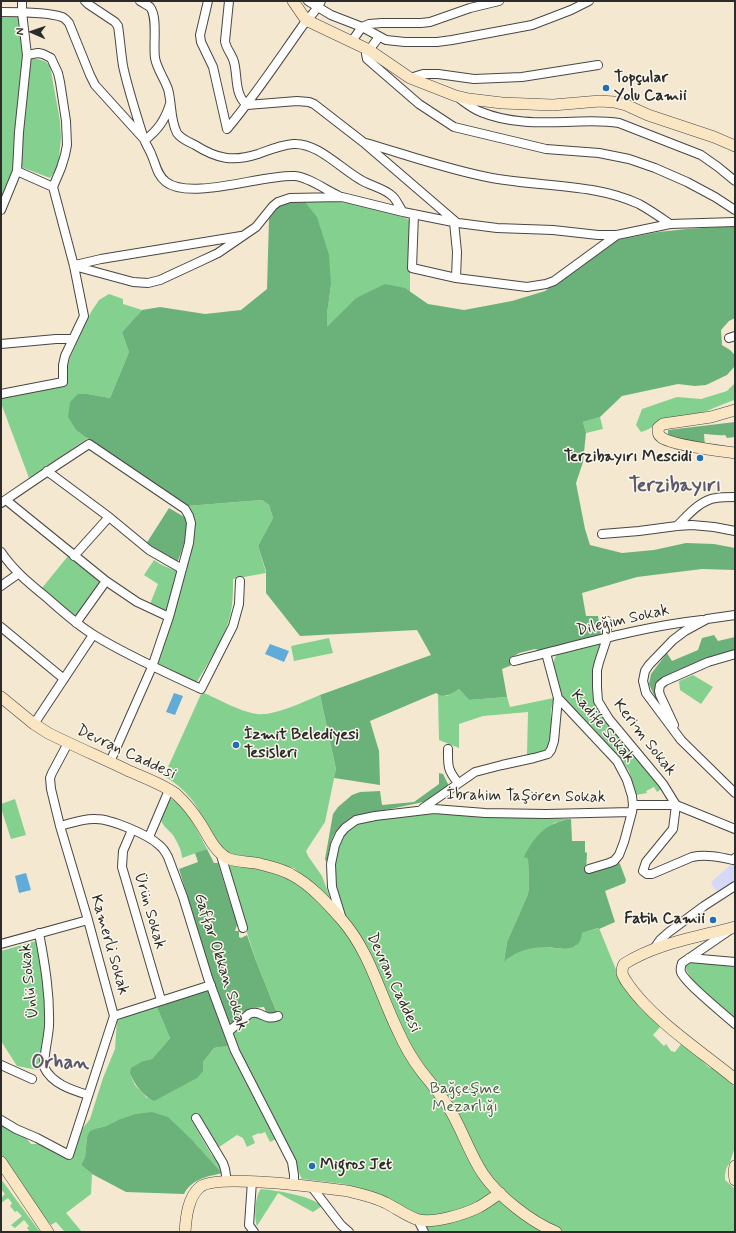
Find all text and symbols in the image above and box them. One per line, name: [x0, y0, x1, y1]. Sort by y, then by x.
north arrow: [12, 12, 52, 52]
text: N: [13, 28, 27, 35]
place label: Topçular Yolu Camii: [614, 69, 687, 107]
marker: Topçular Yolu Camii: [601, 83, 611, 93]
place label: Terzibayırı Mescidi: [564, 448, 692, 468]
marker: Terzibayırı Mescidi: [695, 453, 705, 463]
district label: Terzibayırı: [629, 475, 721, 499]
street label: Dileğim Sokak: [575, 601, 671, 641]
street label: Kadife Sokak: [566, 687, 638, 767]
street label: Kerim Sokak: [608, 696, 680, 780]
street label: Devran Caddesi: [73, 722, 179, 784]
place label: İzmit Belediyesi Tesisleri: [244, 726, 359, 764]
marker: İzmit Belediyesi Tesisleri: [231, 740, 241, 750]
street label: İbrahim Taşören Sokak: [446, 786, 606, 808]
street label: Ürün Sokak: [129, 870, 169, 952]
street label: Gaffar Okkan Sokak: [189, 891, 251, 1033]
street label: Kamerli Sokak: [85, 893, 133, 997]
place label: Fatih Camii: [624, 910, 705, 930]
marker: Fatih Camii: [708, 915, 718, 925]
street label: Devran Caddesi: [362, 930, 424, 1036]
street label: Ünlü Sokak: [16, 942, 44, 1020]
district label: Orhan: [31, 1052, 89, 1076]
park label: Bağçeşme Mezarlığı: [430, 1080, 500, 1118]
place label: Migros Jet: [320, 1156, 392, 1176]
marker: Migros Jet: [307, 1161, 317, 1171]

